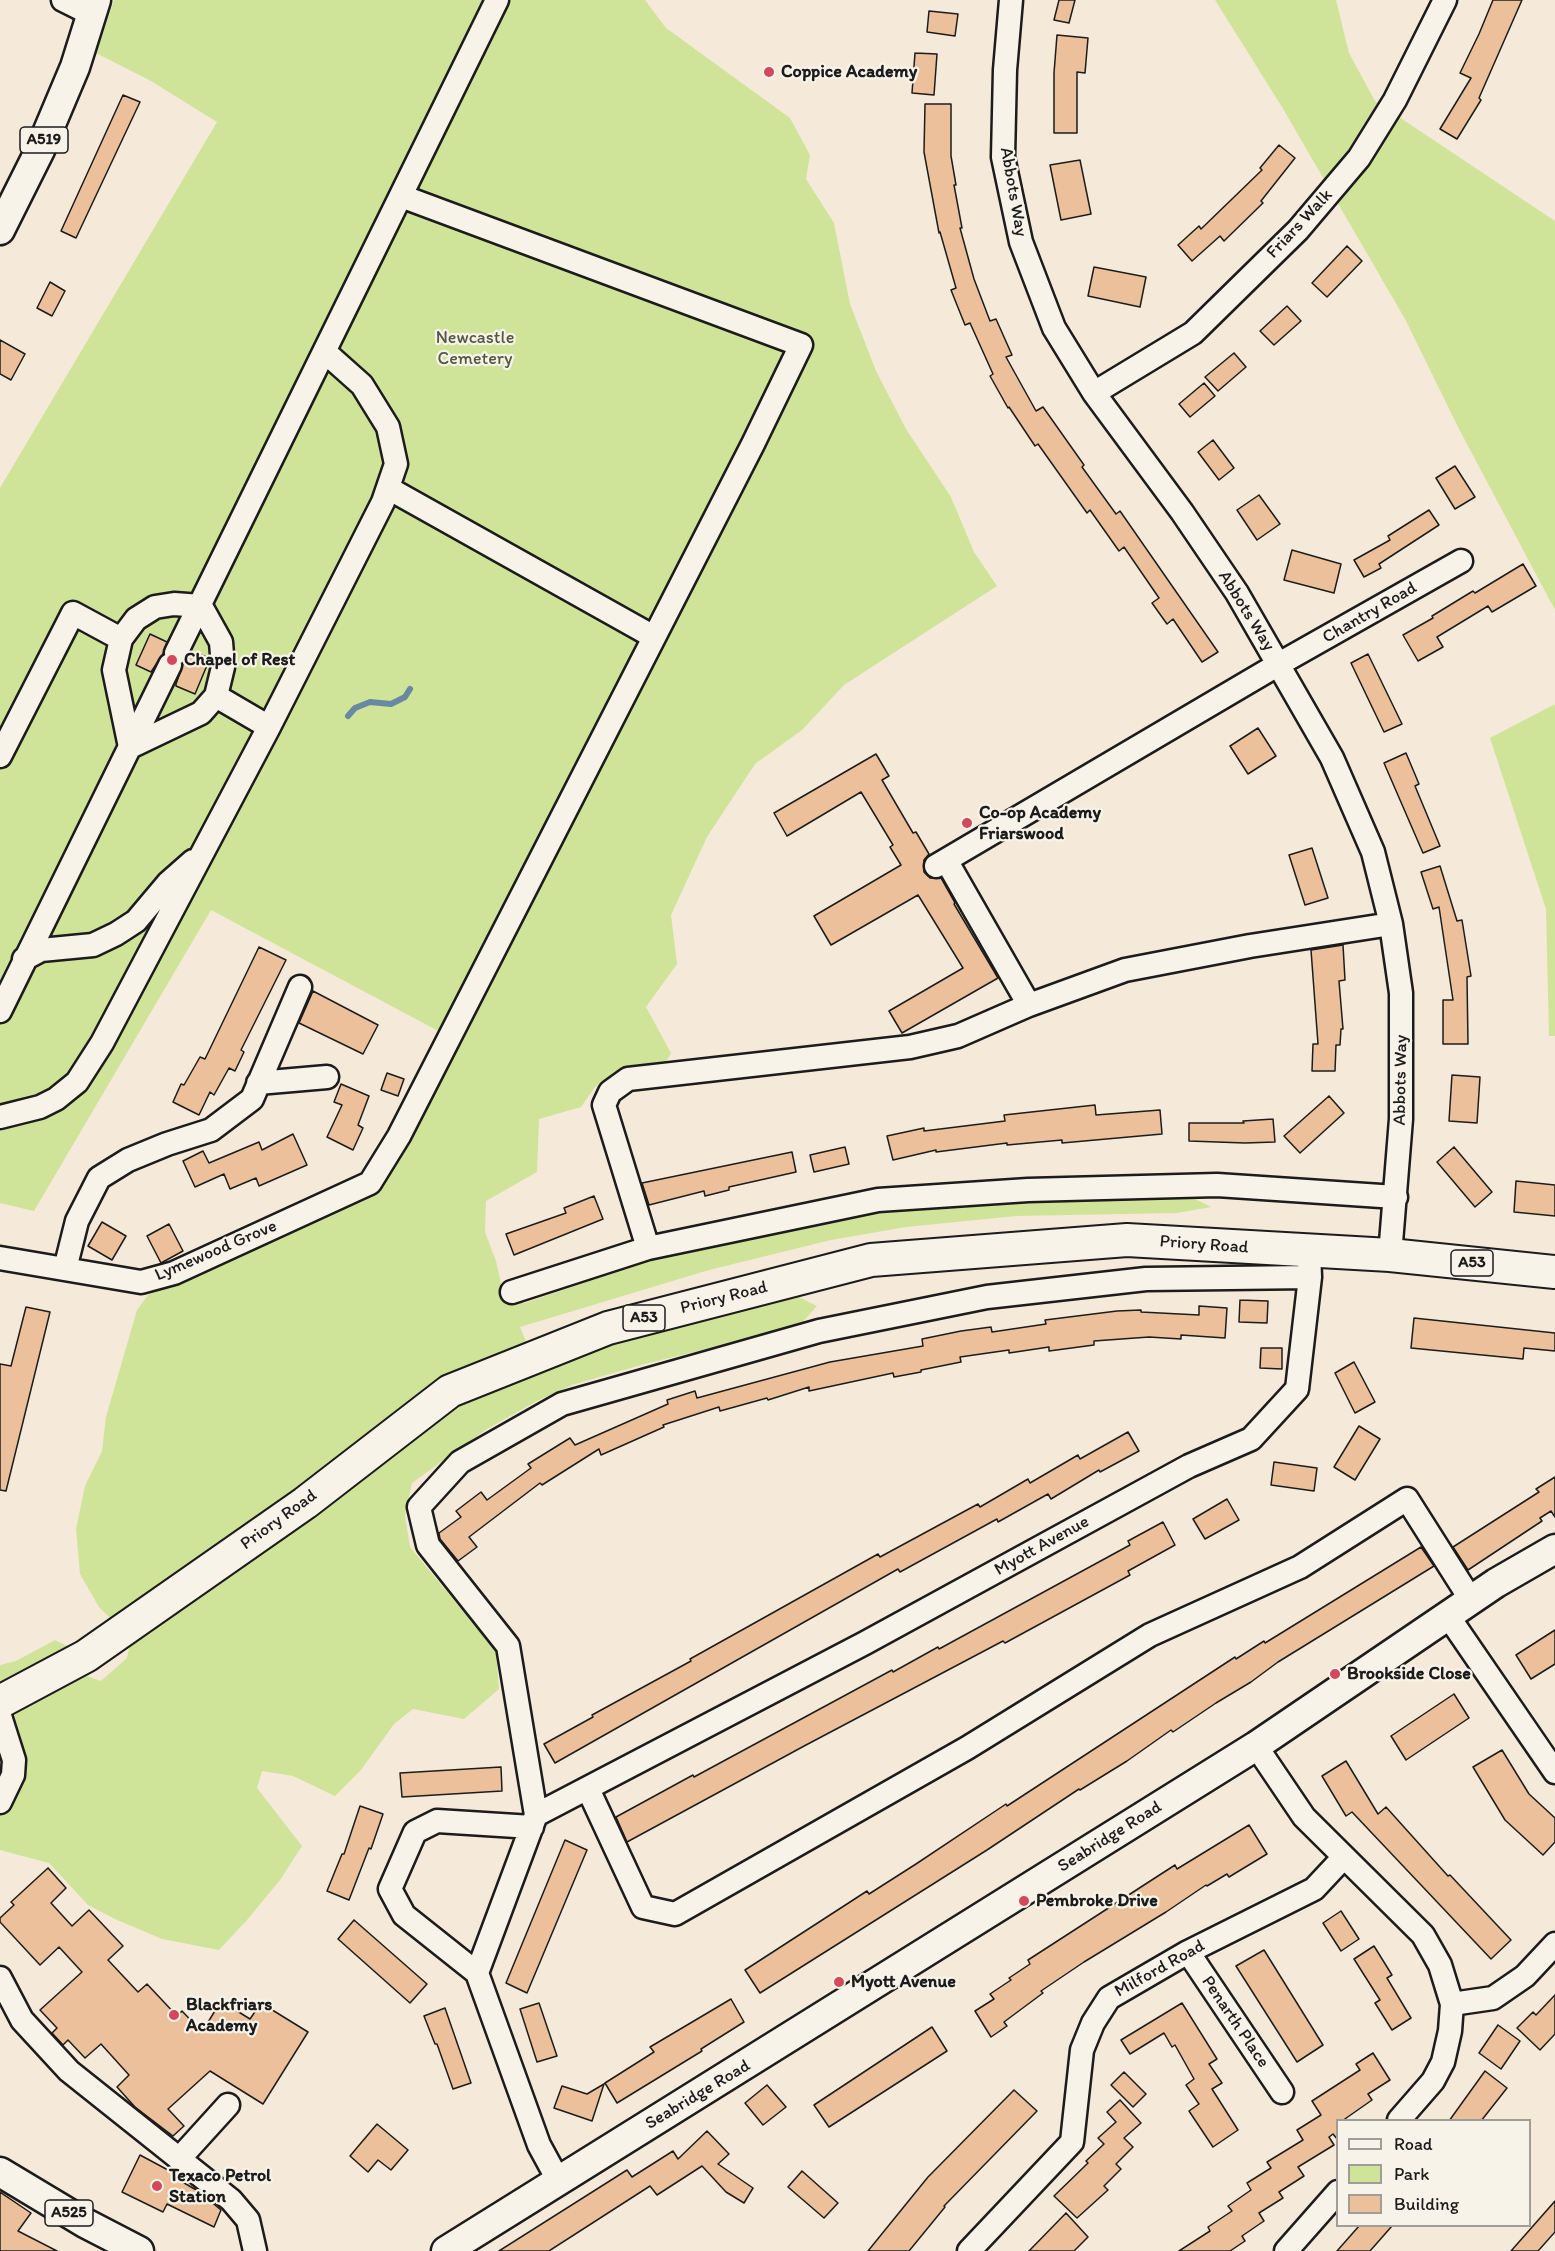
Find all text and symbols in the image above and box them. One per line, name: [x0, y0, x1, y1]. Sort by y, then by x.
place label: Coppice Academy: [781, 61, 917, 83]
marker: Coppice Academy: [762, 65, 776, 79]
road number: A519: [20, 127, 68, 153]
street label: Abbots Way: [994, 145, 1032, 239]
street label: Friars Walk: [1262, 185, 1338, 263]
park label: Newcastle Cemetery: [436, 327, 514, 370]
street label: Abbots Way: [1213, 567, 1279, 655]
street label: Chantry Road: [1319, 577, 1421, 649]
place label: Chapel of Rest: [184, 649, 295, 671]
marker: Chapel of Rest: [165, 653, 179, 667]
place label: Co-op Academy Friarswood: [979, 802, 1101, 844]
marker: Co-op Academy Friarswood: [960, 816, 974, 830]
street label: Abbots Way: [1389, 1034, 1413, 1126]
street label: Lymewood Grove: [152, 1216, 280, 1286]
street label: Priory Road: [1159, 1231, 1249, 1259]
road number: A53: [1451, 1250, 1493, 1276]
street label: Priory Road: [678, 1277, 770, 1319]
road number: A53: [623, 1305, 665, 1331]
street label: Priory Road: [237, 1485, 321, 1555]
street label: Myott Avenue: [991, 1511, 1093, 1581]
place label: Brookside Close: [1347, 1663, 1471, 1685]
marker: Brookside Close: [1328, 1667, 1342, 1681]
street label: Seabridge Road: [1054, 1796, 1166, 1878]
place label: Pembroke Drive: [1036, 1890, 1158, 1912]
marker: Pembroke Drive: [1017, 1894, 1031, 1908]
street label: Milford Road: [1111, 1935, 1209, 2003]
place label: Myott Avenue: [851, 1971, 956, 1993]
street label: Penarth Place: [1196, 1972, 1274, 2072]
marker: Myott Avenue: [832, 1975, 846, 1989]
place label: Blackfriars Academy: [186, 1994, 272, 2036]
marker: Blackfriars Academy: [167, 2008, 181, 2022]
street label: Seabridge Road: [642, 2055, 754, 2135]
legend: [1336, 2119, 1531, 2227]
text: Road: [1394, 2133, 1433, 2155]
text: Park: [1394, 2163, 1429, 2185]
place label: Texaco Petrol Station: [169, 2165, 271, 2208]
marker: Texaco Petrol Station: [150, 2179, 164, 2193]
text: Building: [1394, 2193, 1459, 2215]
road number: A525: [45, 2200, 93, 2226]

